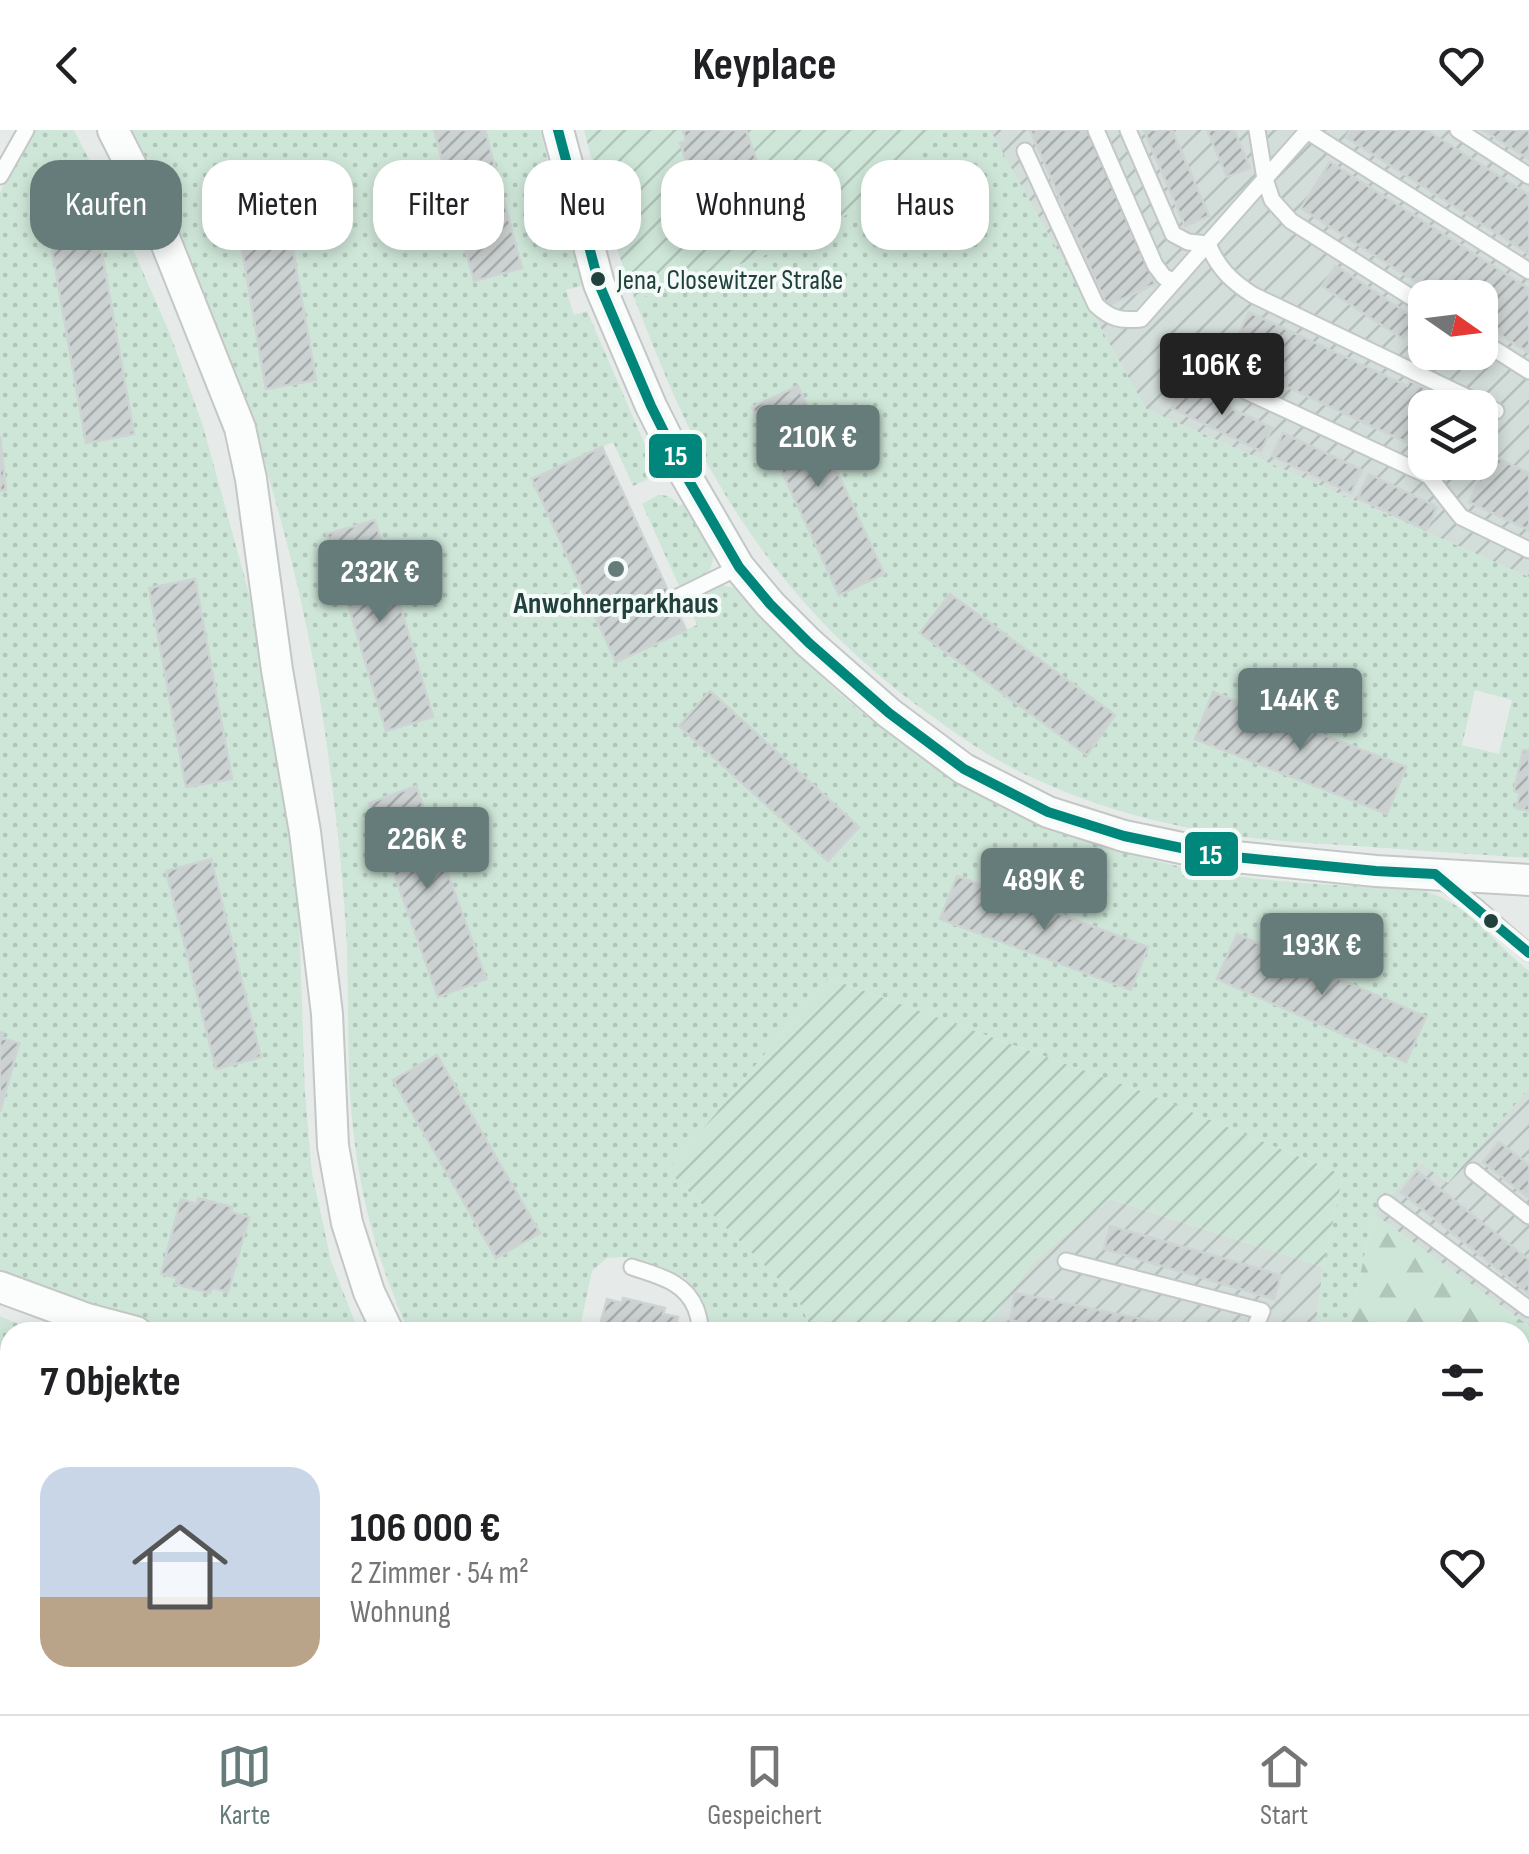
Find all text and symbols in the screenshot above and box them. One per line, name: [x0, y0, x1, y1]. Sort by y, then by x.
icon: back: [40, 38, 95, 93]
text: Keyplace: [692, 38, 837, 93]
icon: heart: [1434, 38, 1489, 93]
chip: Kaufen: [30, 160, 182, 250]
chip: Mieten: [202, 160, 353, 250]
chip: Filter: [373, 160, 504, 250]
chip: Neu: [524, 160, 641, 250]
chip: Wohnung: [661, 160, 841, 250]
chip: Haus: [861, 160, 989, 250]
place label: Jena, Closewitzer Straße: [616, 264, 843, 297]
marker: Jena, Closewitzer Straße: [588, 269, 608, 289]
north arrow: [1408, 280, 1498, 370]
map controls: [1408, 280, 1498, 480]
pin: 106K €: [1141, 333, 1303, 418]
text: 106K €: [1182, 346, 1262, 385]
button: layers: [1408, 390, 1498, 480]
pin: 210K €: [737, 405, 899, 490]
text: 210K €: [779, 418, 857, 457]
line badge: 15: [647, 432, 704, 480]
text: 15: [664, 440, 688, 473]
pin: 232K €: [299, 540, 461, 625]
text: 232K €: [340, 553, 420, 592]
marker: Anwohnerparkhaus: [605, 558, 627, 580]
place label: Anwohnerparkhaus: [512, 586, 719, 622]
pin: 144K €: [1219, 668, 1381, 753]
text: 144K €: [1260, 681, 1340, 720]
pin: 226K €: [346, 807, 508, 892]
text: 226K €: [387, 820, 467, 859]
line badge: 15: [1183, 830, 1240, 878]
text: 15: [1199, 839, 1223, 872]
pin: 489K €: [963, 848, 1125, 933]
text: 489K €: [1003, 861, 1085, 900]
unlabelled marker: [1481, 911, 1501, 931]
pin: 193K €: [1241, 913, 1403, 998]
text: 193K €: [1282, 926, 1362, 965]
icon: filters: [1435, 1355, 1490, 1410]
text: 7 Objekte: [40, 1357, 181, 1408]
text: 106 000 €: [350, 1503, 501, 1554]
icon: home: [120, 1507, 240, 1627]
icon: heart: [1435, 1540, 1490, 1595]
text: 2 Zimmer · 54 m²: [350, 1554, 529, 1593]
text: Wohnung: [350, 1593, 451, 1632]
tab: Karte: [217, 1739, 272, 1832]
tab: Gespeichert: [707, 1739, 822, 1832]
tab: Start: [1257, 1739, 1312, 1832]

